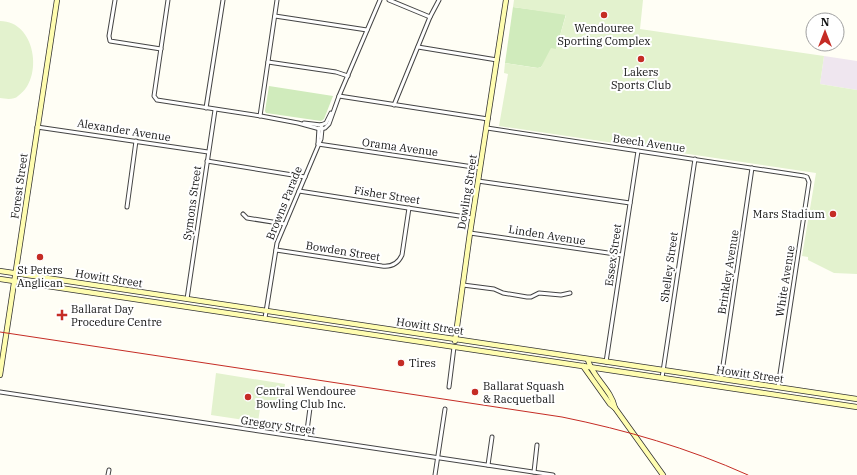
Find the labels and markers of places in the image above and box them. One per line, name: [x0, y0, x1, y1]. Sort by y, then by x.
marker: Wendouree Sporting Complex: [599, 10, 609, 20]
place label: Wendouree Sporting Complex: [557, 21, 651, 48]
marker: Lakers Sports Club: [636, 54, 646, 64]
place label: Lakers Sports Club: [611, 65, 671, 92]
place label: Mars Stadium: [753, 207, 826, 221]
marker: Mars Stadium: [828, 209, 838, 219]
marker: St Peters Anglican: [35, 252, 45, 262]
place label: St Peters Anglican: [17, 263, 63, 290]
place label: Ballarat Day Procedure Centre: [71, 302, 162, 329]
marker: Ballarat Day Procedure Centre: [56, 309, 68, 321]
place label: Tires: [409, 356, 436, 370]
marker: Tires: [396, 358, 406, 368]
place label: Ballarat Squash & Racquetball: [483, 379, 564, 406]
place label: Central Wendouree Bowling Club Inc.: [256, 384, 356, 411]
marker: Ballarat Squash & Racquetball: [470, 387, 480, 397]
marker: Central Wendouree Bowling Club Inc.: [243, 392, 253, 402]

